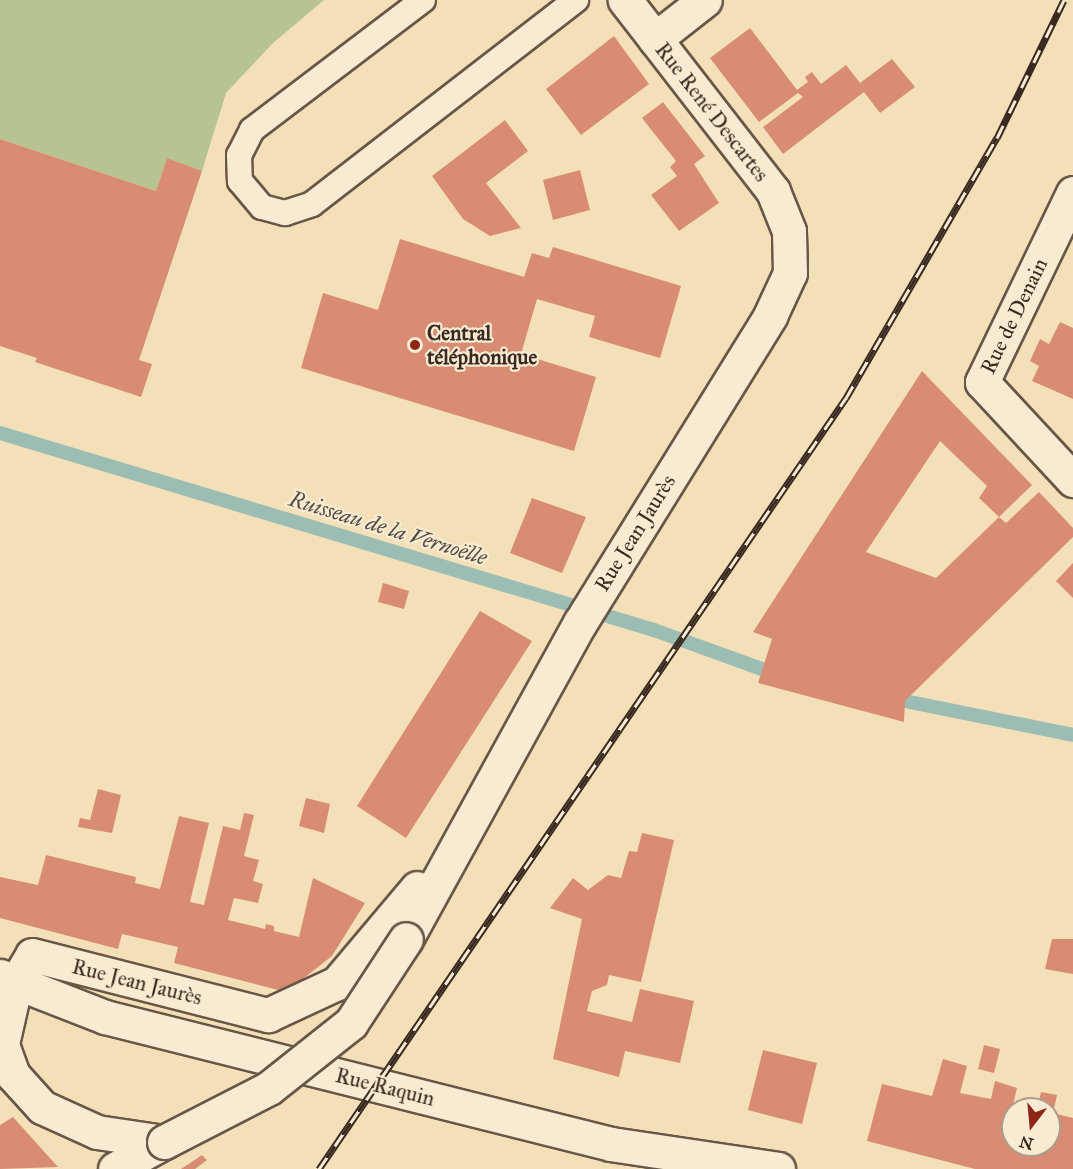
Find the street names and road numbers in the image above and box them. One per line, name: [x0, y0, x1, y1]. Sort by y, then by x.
street label: Rue René Descartes: [650, 37, 774, 187]
street label: Rue de Denain: [975, 254, 1053, 378]
street label: Rue Jean Jaurès: [589, 470, 681, 596]
street label: Rue Jean Jaurès: [70, 954, 204, 1010]
street label: Rue Raquin: [333, 1063, 437, 1111]

